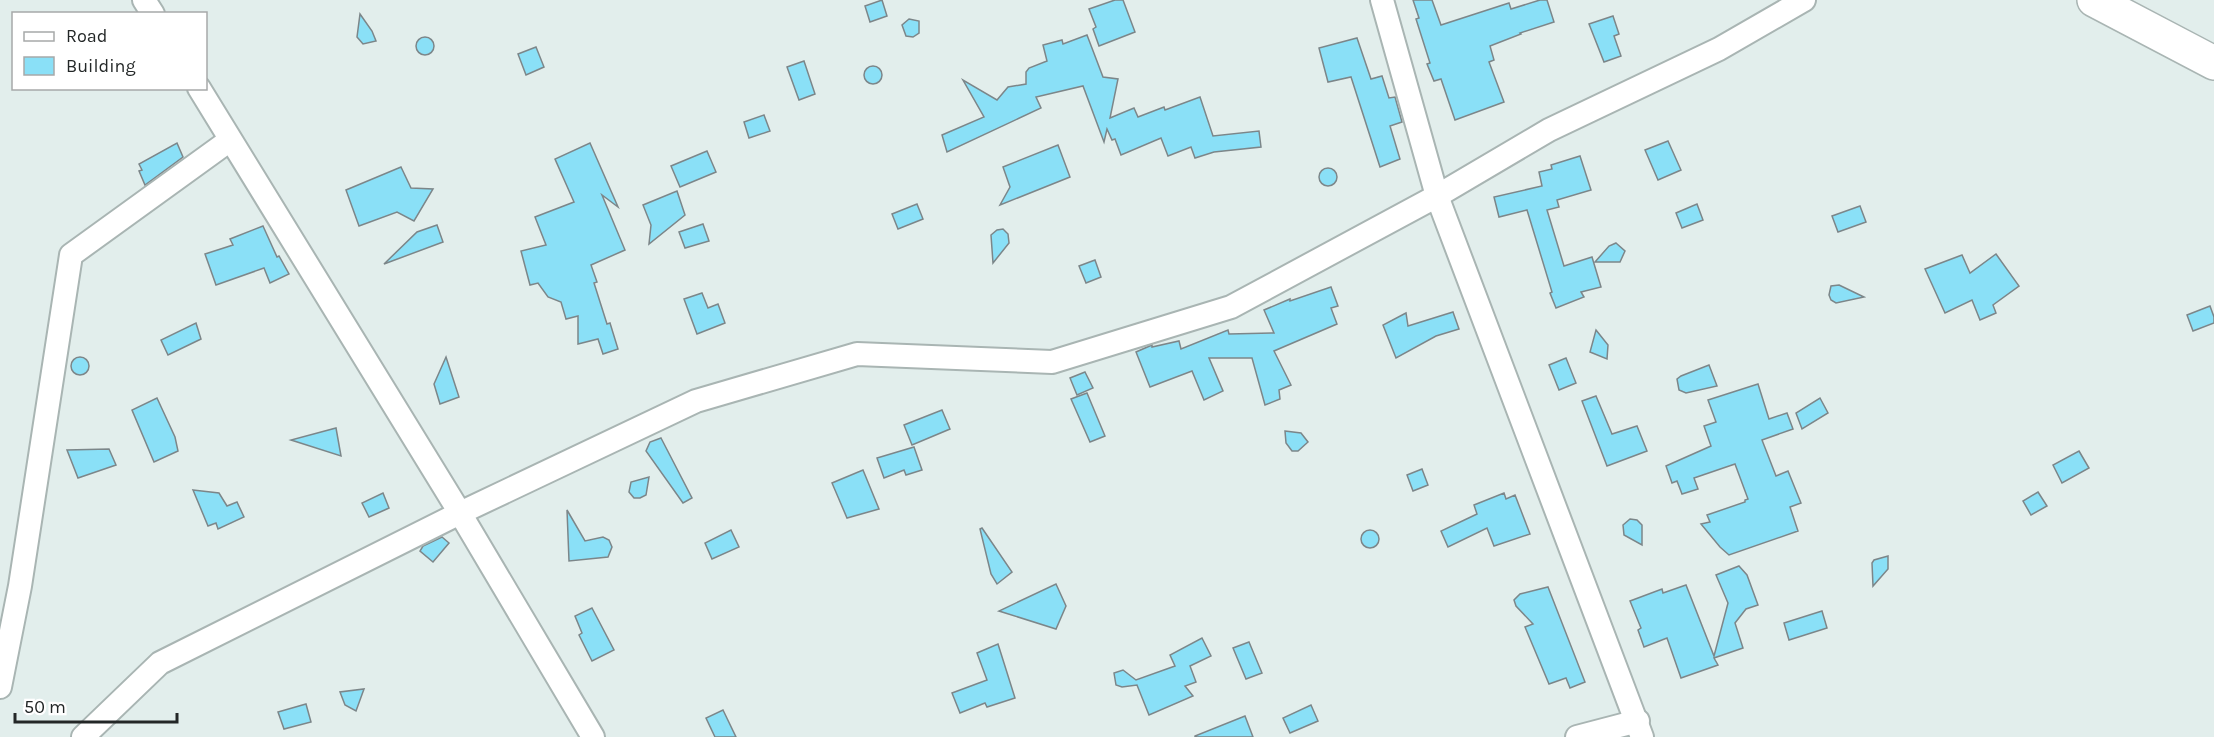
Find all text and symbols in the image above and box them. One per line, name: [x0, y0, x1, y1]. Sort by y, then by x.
legend: [12, 12, 207, 90]
text: Road: [66, 25, 107, 47]
text: Building: [66, 55, 136, 77]
scale bar: [15, 686, 177, 724]
text: 50 m: [24, 696, 66, 718]

